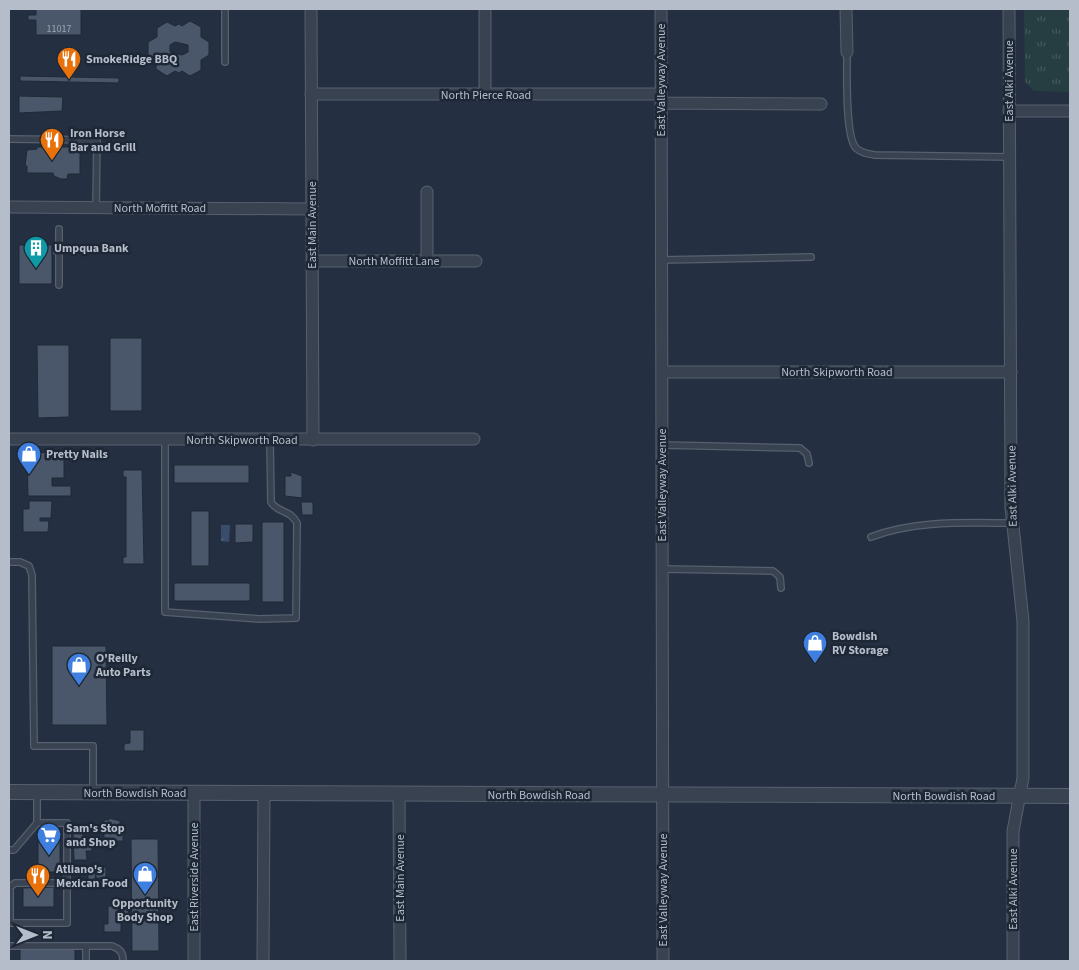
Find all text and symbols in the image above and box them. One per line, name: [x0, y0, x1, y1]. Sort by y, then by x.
house number: 11017: [47, 22, 71, 36]
street label: East Valleyway Avenue: [653, 24, 670, 136]
street label: East Alki Avenue: [1001, 40, 1018, 122]
restaurant icon: SmokeRidge BBQ: [56, 46, 82, 80]
place label: SmokeRidge BBQ: [86, 51, 178, 68]
street label: North Pierce Road: [441, 87, 531, 104]
place label: Iron Horse Bar and Grill: [70, 125, 136, 156]
restaurant icon: Iron Horse Bar and Grill: [39, 127, 65, 161]
street label: East Main Avenue: [304, 181, 321, 269]
street label: North Moffitt Road: [114, 200, 206, 217]
building icon: Umpqua Bank: [23, 235, 49, 269]
place label: Umpqua Bank: [54, 240, 129, 257]
street label: North Moffitt Lane: [348, 253, 440, 270]
street label: North Skipworth Road: [781, 364, 893, 381]
street label: East Valleyway Avenue: [654, 429, 671, 541]
street label: North Skipworth Road: [186, 432, 298, 449]
shop icon: Pretty Nails: [16, 441, 42, 475]
street label: East Alki Avenue: [1003, 445, 1022, 527]
place label: Pretty Nails: [46, 446, 108, 463]
place label: Bowdish RV Storage: [832, 628, 889, 659]
shop icon: Bowdish RV Storage: [802, 630, 828, 664]
place label: O'Reilly Auto Parts: [95, 650, 151, 681]
shop icon: O'Reilly Auto Parts: [66, 652, 92, 686]
street label: North Bowdish Road: [84, 785, 186, 802]
street label: North Bowdish Road: [488, 787, 590, 804]
street label: North Bowdish Road: [893, 788, 995, 805]
place label: Sam's Stop and Shop: [66, 820, 125, 851]
supermarket icon: Sam's Stop and Shop: [36, 822, 62, 856]
street label: East Riverside Avenue: [186, 822, 203, 932]
street label: East Main Avenue: [392, 834, 409, 922]
street label: East Valleyway Avenue: [655, 834, 672, 946]
street label: East Alki Avenue: [1005, 848, 1022, 930]
place label: Atliano's Mexican Food: [55, 861, 128, 892]
shop icon: Opportunity Body Shop: [132, 861, 158, 895]
restaurant icon: Atliano's Mexican Food: [25, 863, 51, 897]
place label: Opportunity Body Shop: [112, 895, 179, 926]
north arrow: [10, 910, 60, 960]
text: N: [37, 930, 57, 940]

